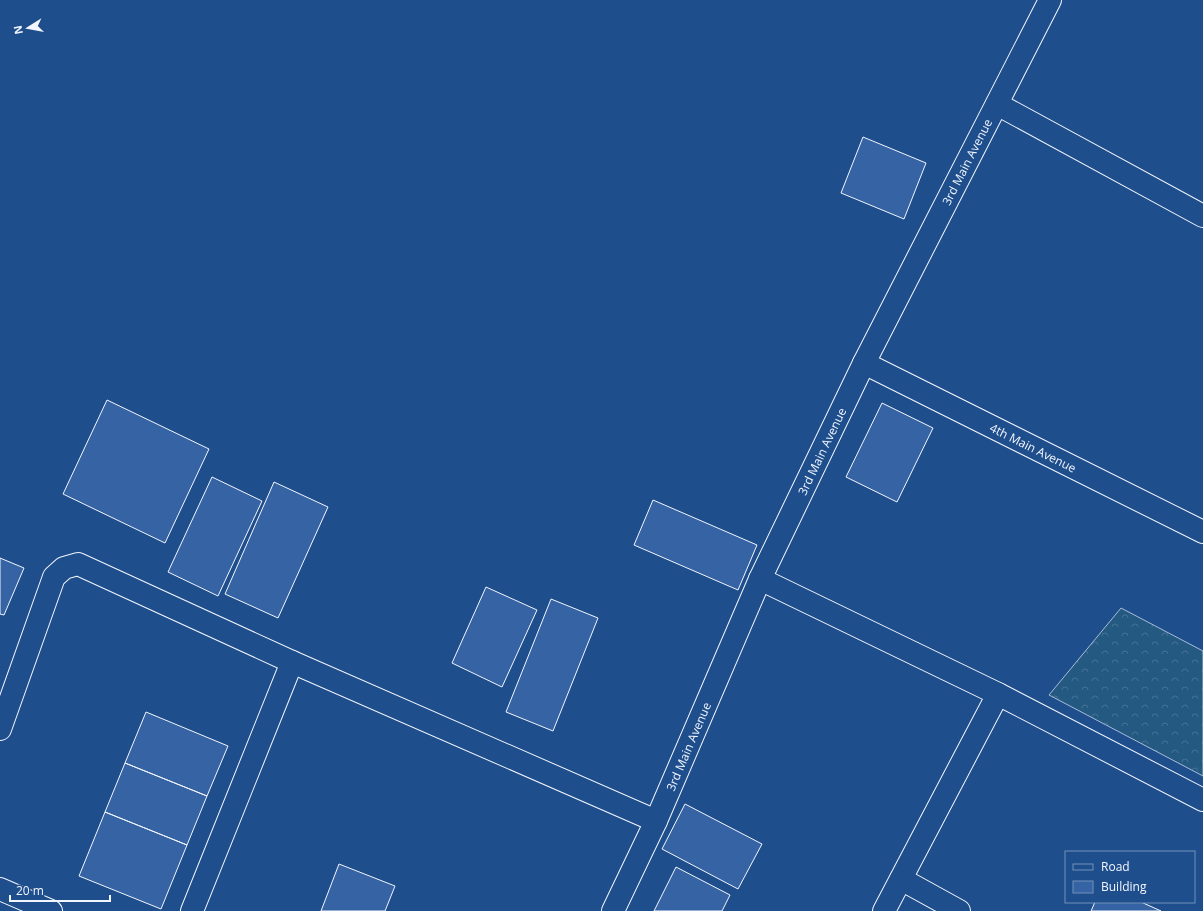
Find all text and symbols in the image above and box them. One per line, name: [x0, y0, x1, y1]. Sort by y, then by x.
north arrow: [8, 8, 48, 48]
text: N: [9, 24, 26, 36]
street label: 3rd Main Avenue: [938, 116, 996, 208]
street label: 3rd Main Avenue: [793, 404, 850, 498]
street label: 4th Main Avenue: [987, 419, 1080, 476]
street label: 3rd Main Avenue: [662, 699, 715, 793]
legend: [1065, 851, 1195, 903]
text: Road: [1101, 858, 1130, 875]
scale bar: [10, 877, 110, 903]
text: Building: [1101, 878, 1147, 895]
text: 20 m: [16, 882, 44, 899]

